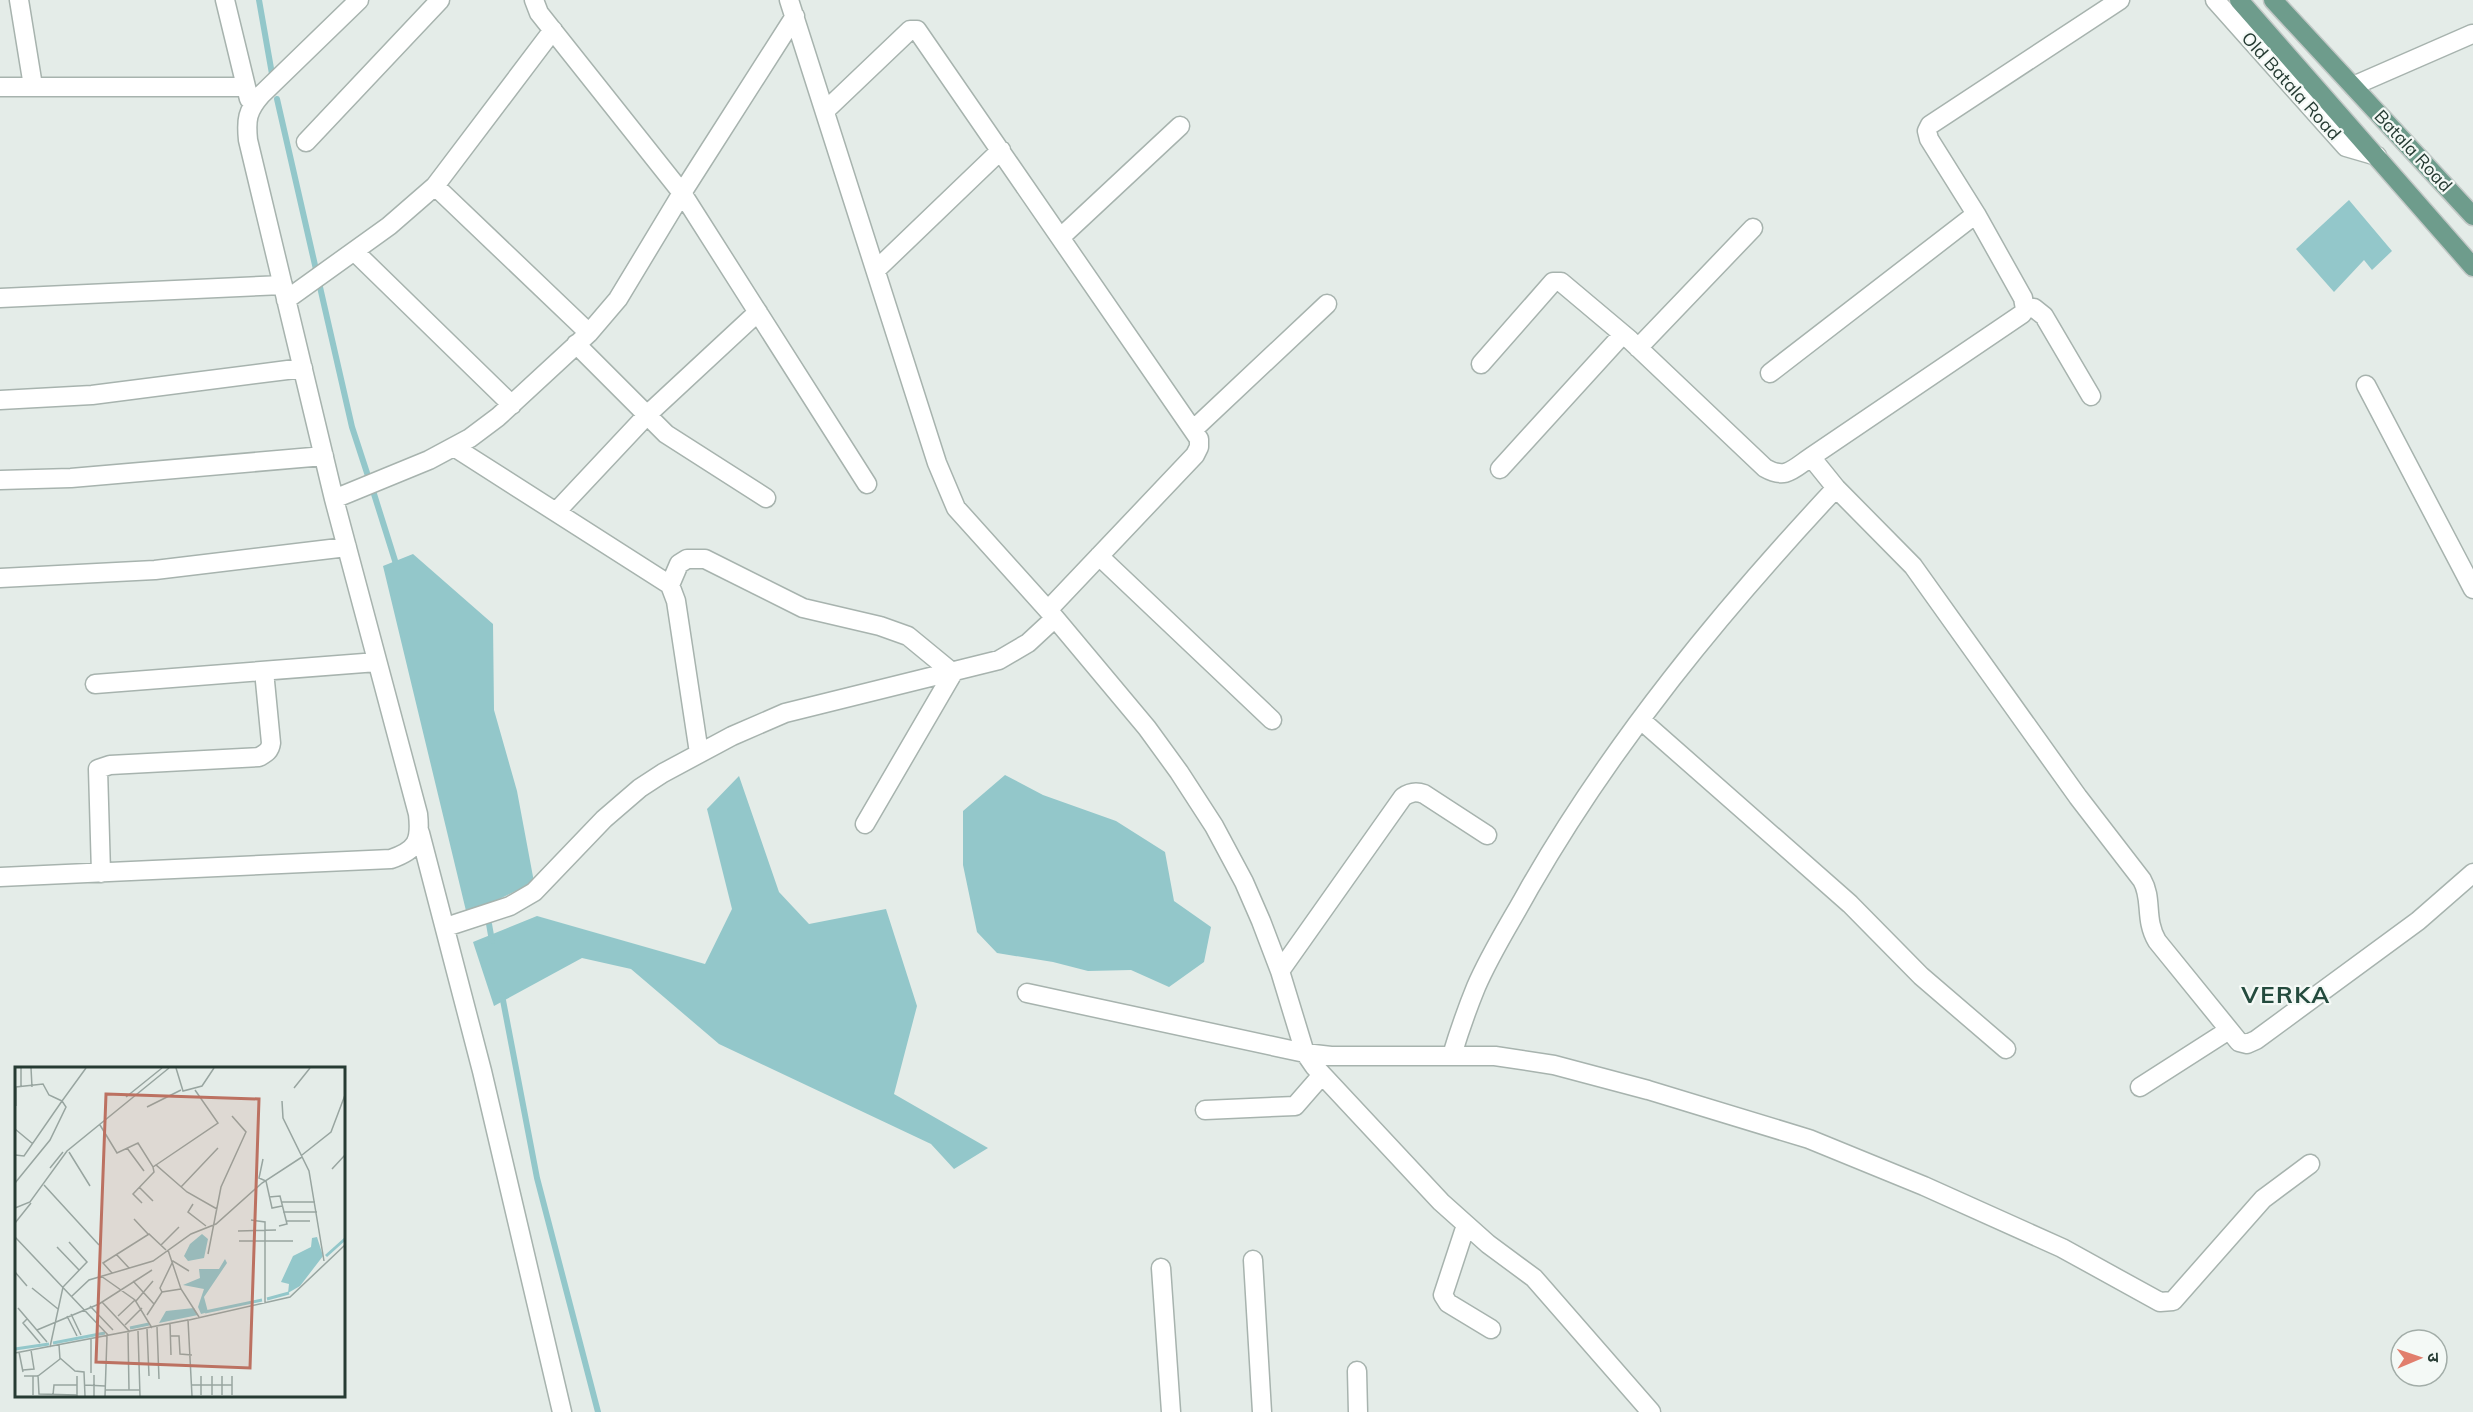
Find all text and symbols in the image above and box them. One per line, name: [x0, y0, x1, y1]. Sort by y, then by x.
street label: Old Batala Road: [2237, 27, 2346, 145]
street label: Batala Road: [2369, 105, 2457, 197]
district label: VERKA: [2240, 979, 2331, 1009]
inset map: [15, 1067, 345, 1397]
north arrow: [2389, 1328, 2449, 1388]
text: उ: [2424, 1352, 2444, 1363]

